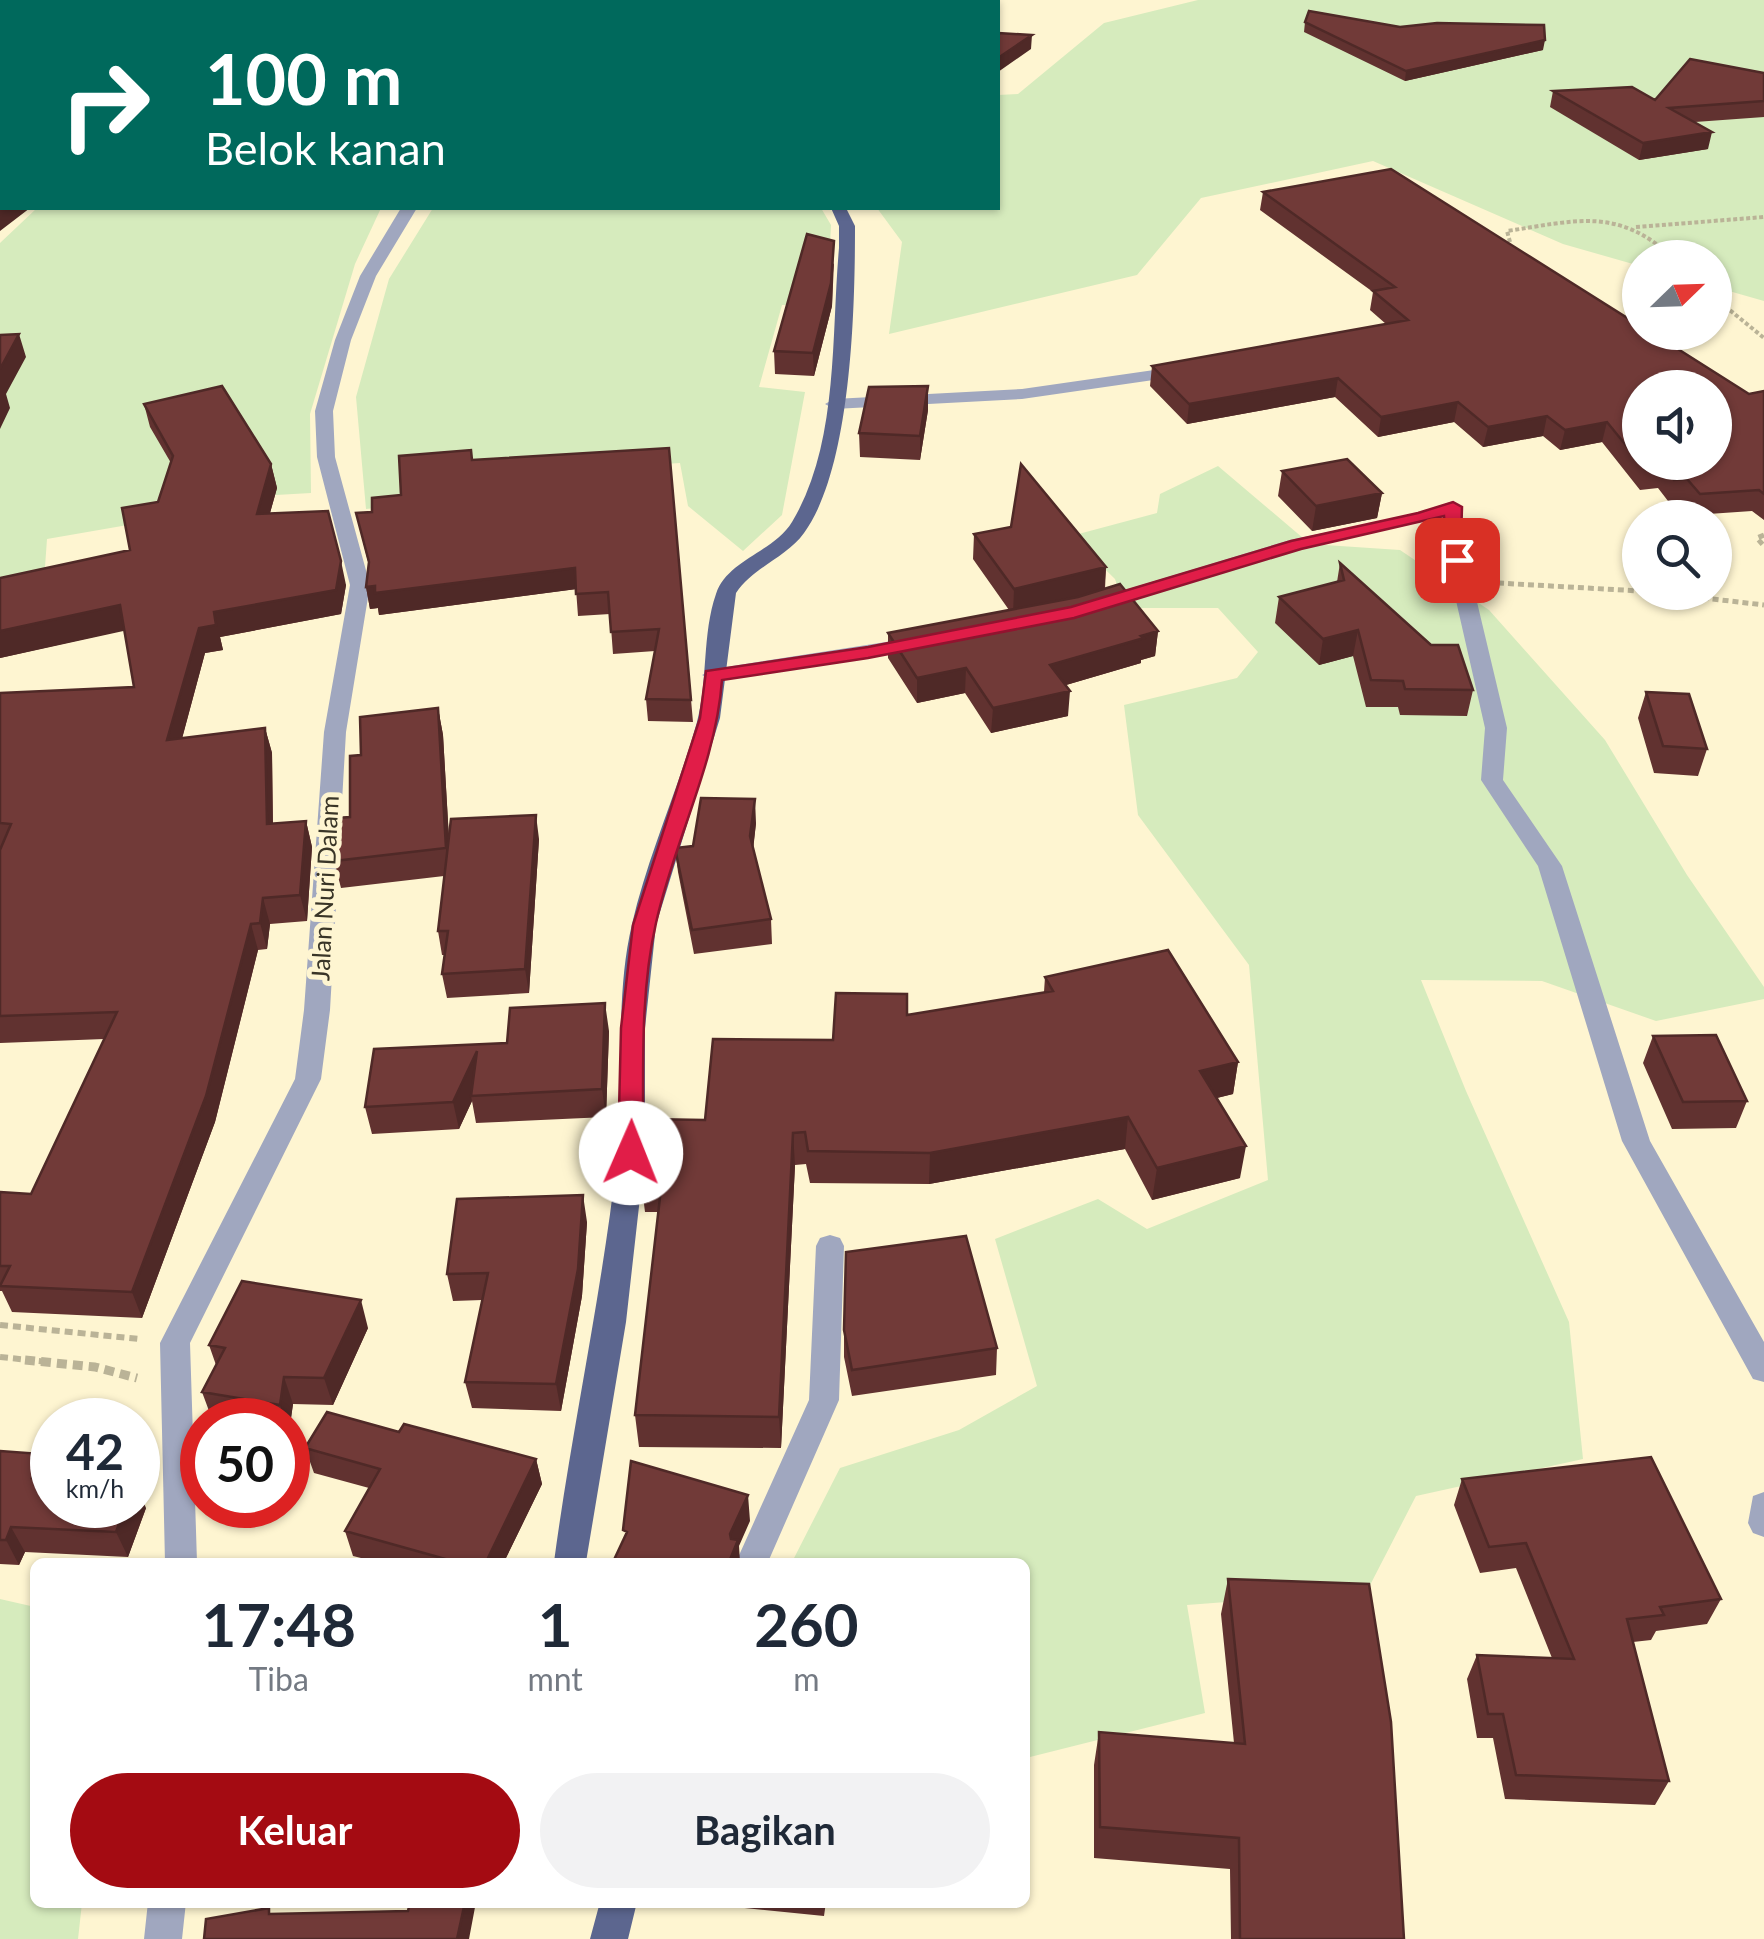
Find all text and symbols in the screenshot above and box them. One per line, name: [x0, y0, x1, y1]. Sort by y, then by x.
text: 100 m: [205, 36, 402, 120]
icon: right: [40, 40, 170, 170]
text: Belok kanan: [205, 121, 446, 175]
north arrow: [1622, 240, 1732, 350]
map controls: [1622, 240, 1732, 610]
button: sound: [1622, 370, 1732, 480]
button: search: [1622, 500, 1732, 610]
pin: [1415, 518, 1500, 603]
icon: arrive: [1430, 533, 1485, 588]
street label: Jalan Nuri Dalam: [304, 795, 344, 981]
position arrow: [579, 1101, 683, 1205]
speed limit sign: 50: [180, 1398, 310, 1528]
text: 42: [66, 1421, 124, 1481]
text: km/h: [66, 1473, 124, 1503]
text: 17:48: [201, 1588, 356, 1660]
text: 1: [538, 1588, 573, 1660]
text: 260: [754, 1588, 859, 1660]
text: Tiba: [249, 1659, 309, 1698]
text: mnt: [527, 1659, 583, 1698]
text: m: [793, 1659, 820, 1698]
button: Keluar: [70, 1773, 520, 1888]
button: Bagikan: [540, 1773, 990, 1888]

